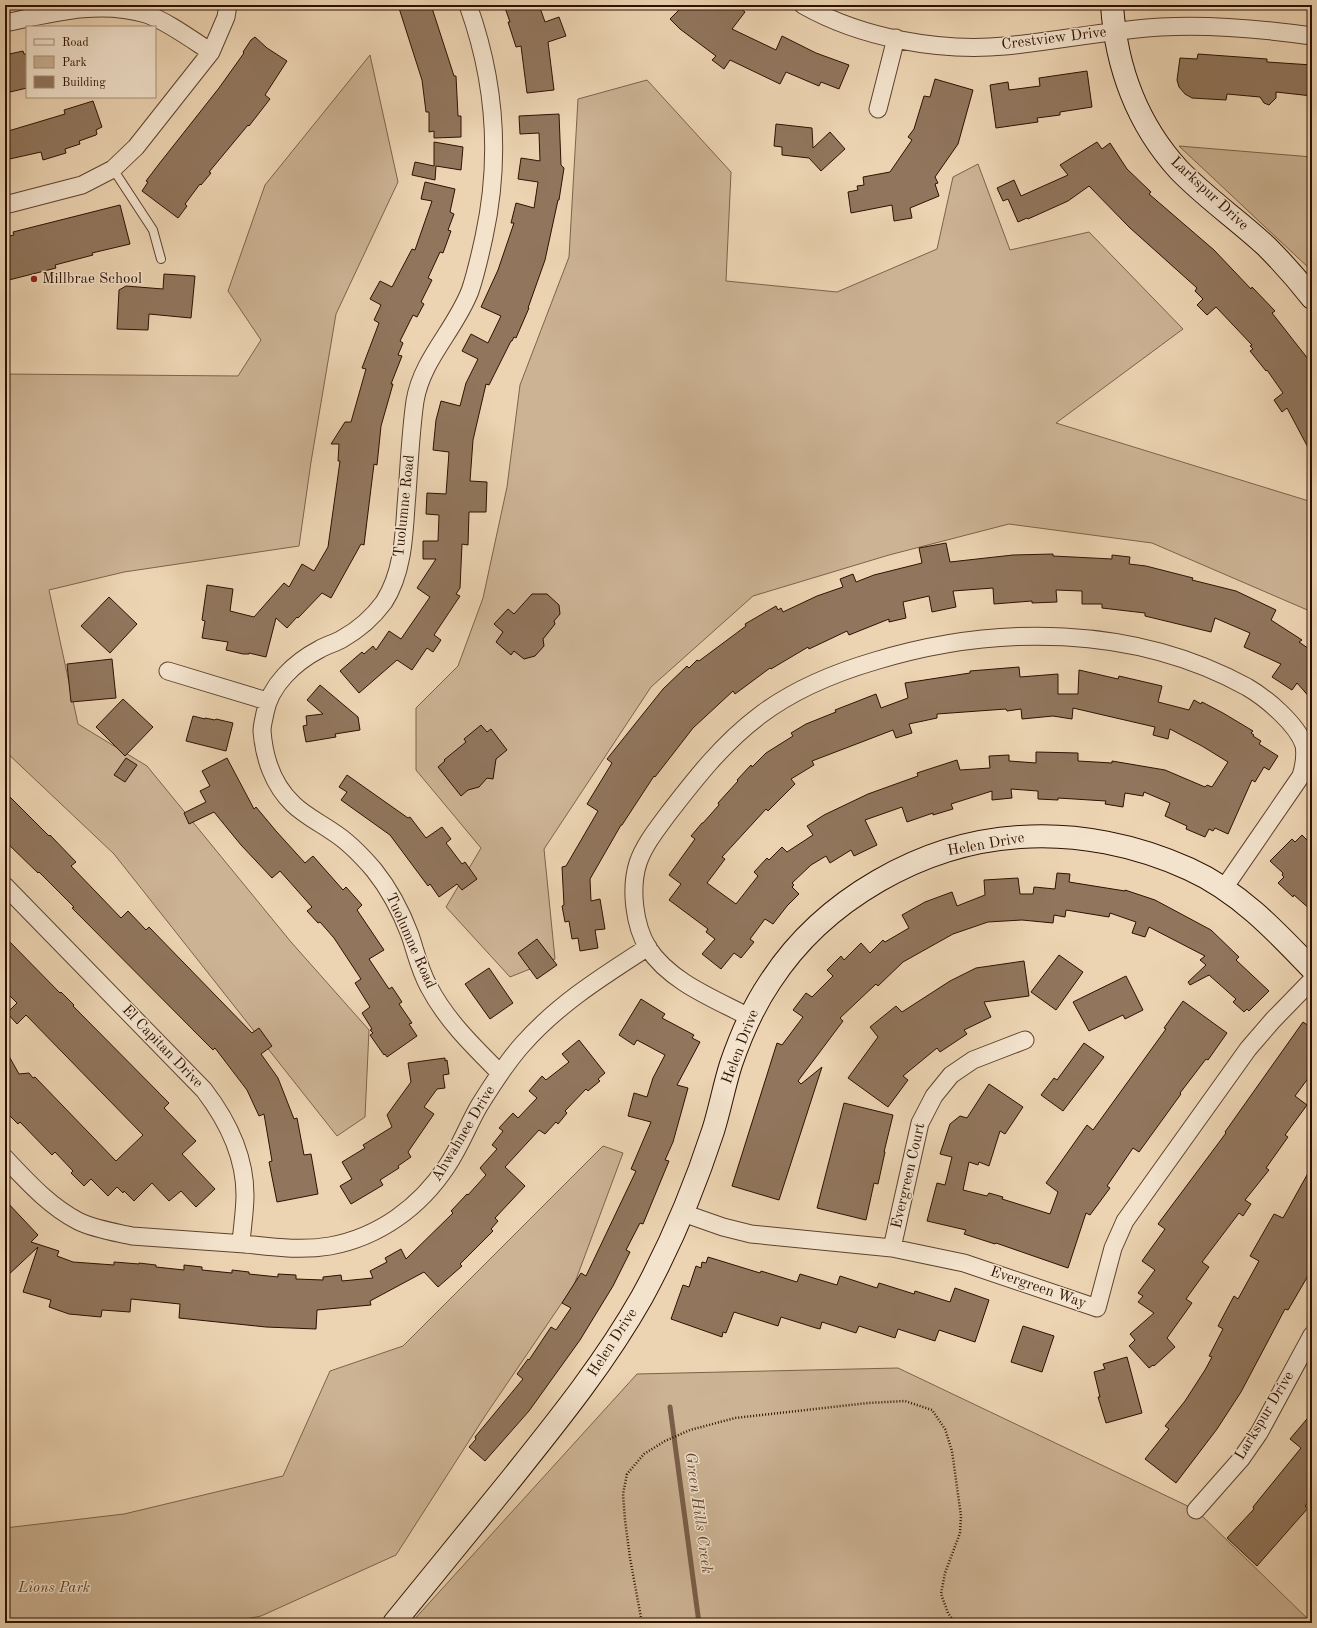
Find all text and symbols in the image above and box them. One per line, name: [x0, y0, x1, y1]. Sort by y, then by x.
street label: Crestview Drive: [1001, 25, 1107, 53]
legend: [26, 26, 156, 98]
text: Road: [62, 37, 89, 49]
text: Park: [62, 57, 87, 69]
text: Building: [62, 77, 106, 89]
street label: Larkspur Drive: [1167, 154, 1251, 234]
place label: Millbrae School: [42, 272, 142, 287]
marker: Millbrae School: [29, 274, 39, 284]
street label: Tuolumne Road: [392, 454, 418, 558]
street label: Helen Drive: [946, 831, 1026, 859]
street label: Tuolumne Road: [382, 891, 438, 991]
street label: El Capitan Drive: [119, 1003, 205, 1091]
street label: Helen Drive: [720, 1008, 762, 1086]
street label: Ahwahnee Drive: [430, 1084, 498, 1184]
street label: Evergreen Court: [890, 1122, 928, 1230]
street label: Evergreen Way: [988, 1264, 1088, 1312]
street label: Helen Drive: [585, 1306, 641, 1380]
street label: Larkspur Drive: [1233, 1369, 1297, 1463]
water label: Green Hills Creek: [682, 1451, 714, 1575]
park label: Lions Park: [17, 1581, 90, 1596]

